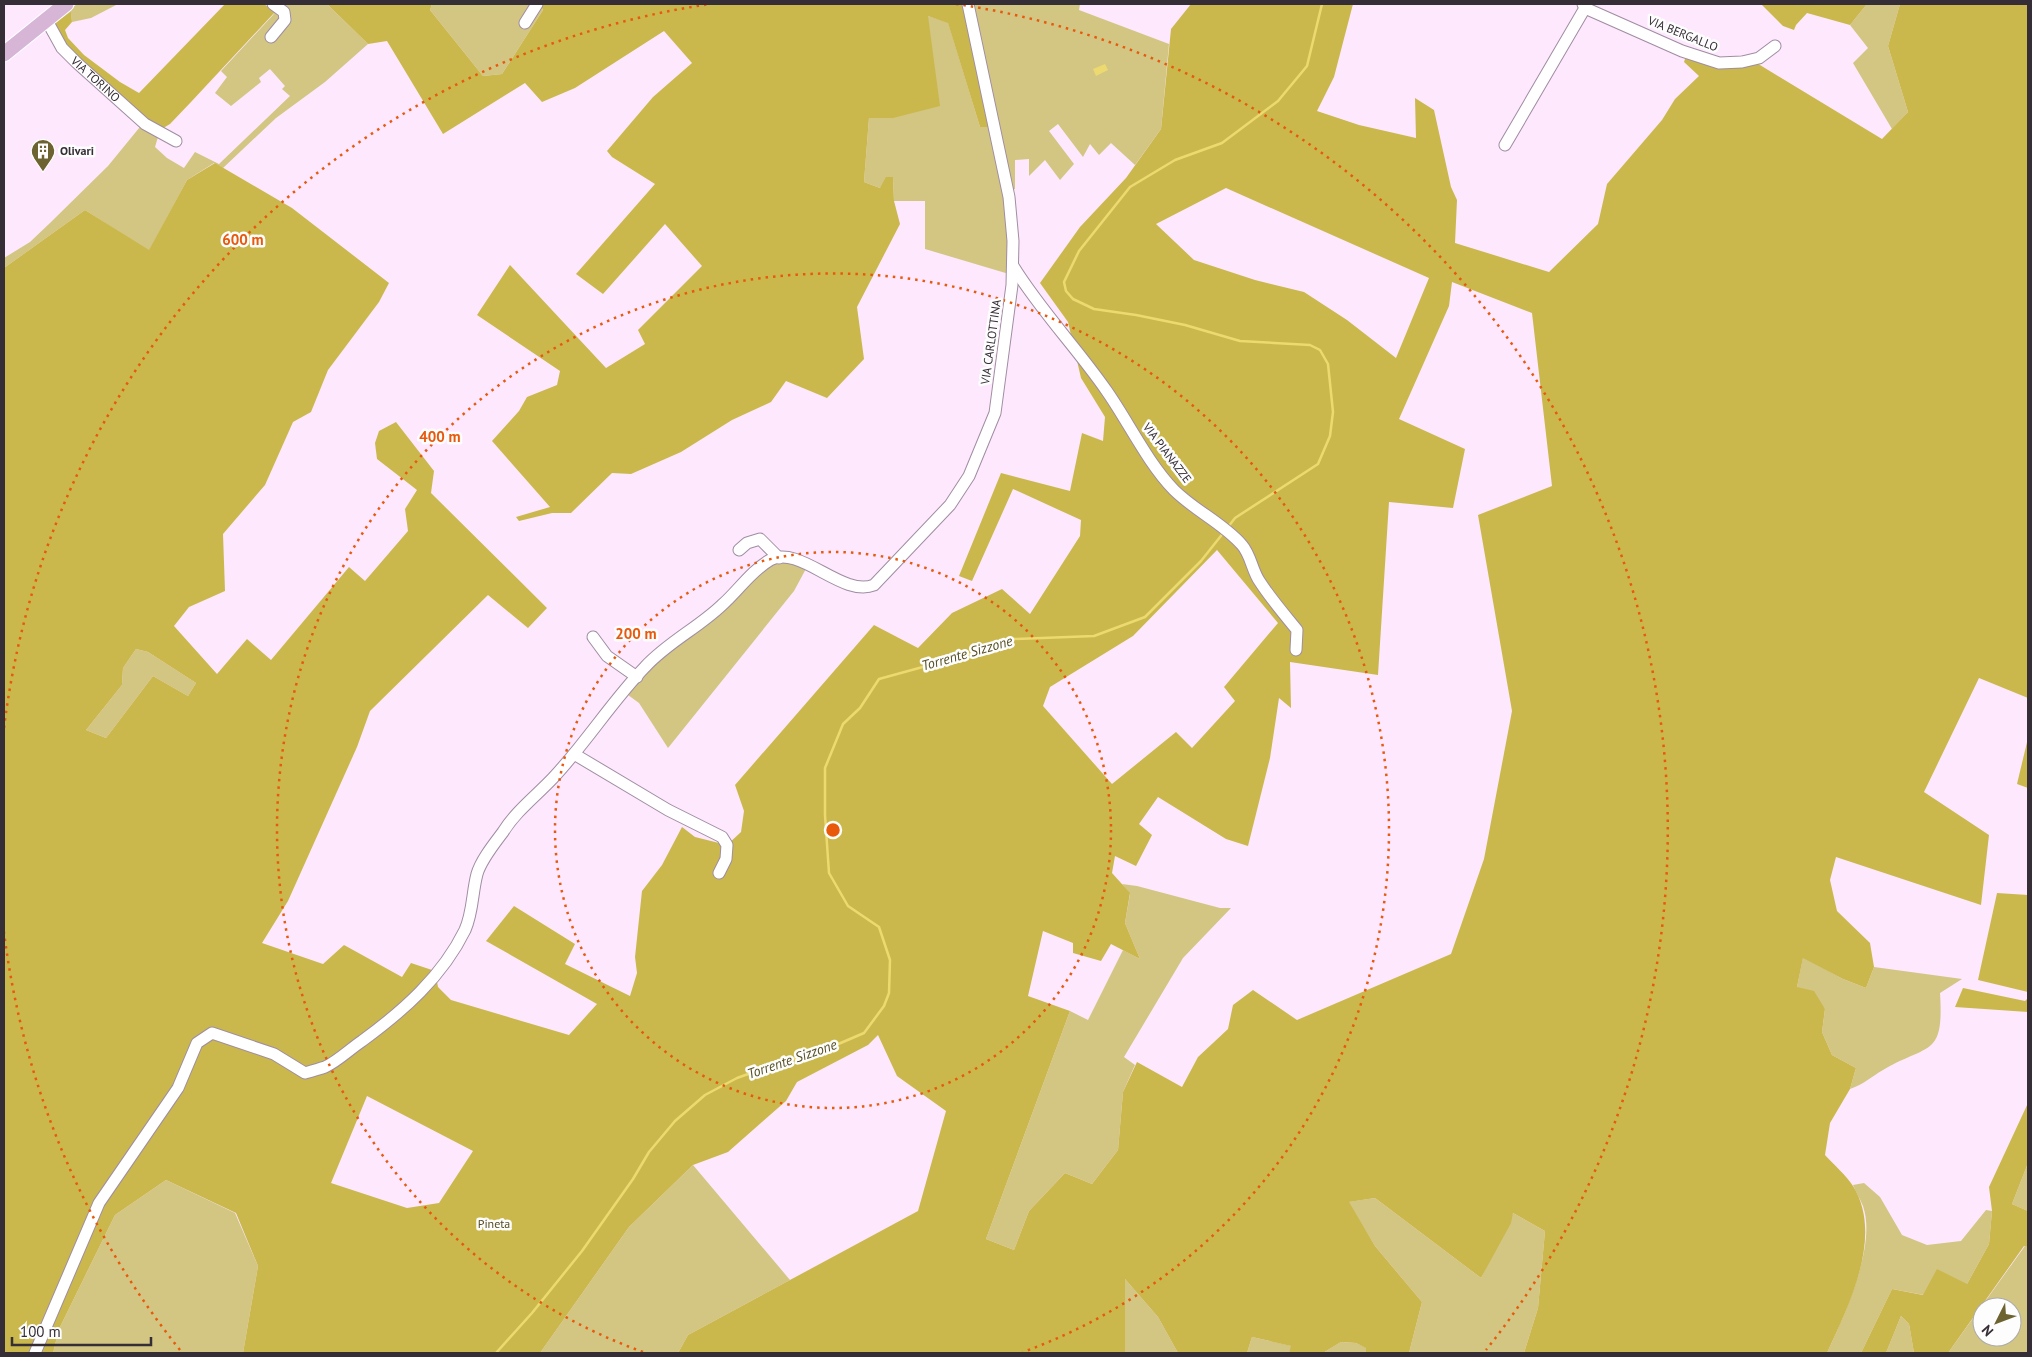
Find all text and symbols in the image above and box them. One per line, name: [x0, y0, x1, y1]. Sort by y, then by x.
street label: VIA BERGALLO: [1645, 12, 1720, 54]
street label: VIA TORINO: [67, 53, 123, 105]
building icon: Olivari: [30, 138, 56, 172]
place label: Olivari: [60, 143, 94, 158]
text: 600 m: [222, 230, 264, 249]
street label: VIA CARLOTTINA: [977, 298, 1004, 387]
street label: VIA PIANAZZE: [1139, 419, 1195, 486]
text: 400 m: [419, 427, 461, 446]
text: 200 m: [615, 624, 657, 643]
water label: Torrente Sizzone: [919, 631, 1015, 675]
centre of rings: [824, 821, 842, 839]
water label: Torrente Sizzone: [745, 1035, 840, 1083]
park label: Pineta: [478, 1216, 510, 1231]
north arrow: [1972, 1297, 2022, 1347]
scale bar: [12, 1314, 151, 1346]
text: N: [1978, 1321, 1997, 1340]
text: 100 m: [20, 1322, 61, 1341]

